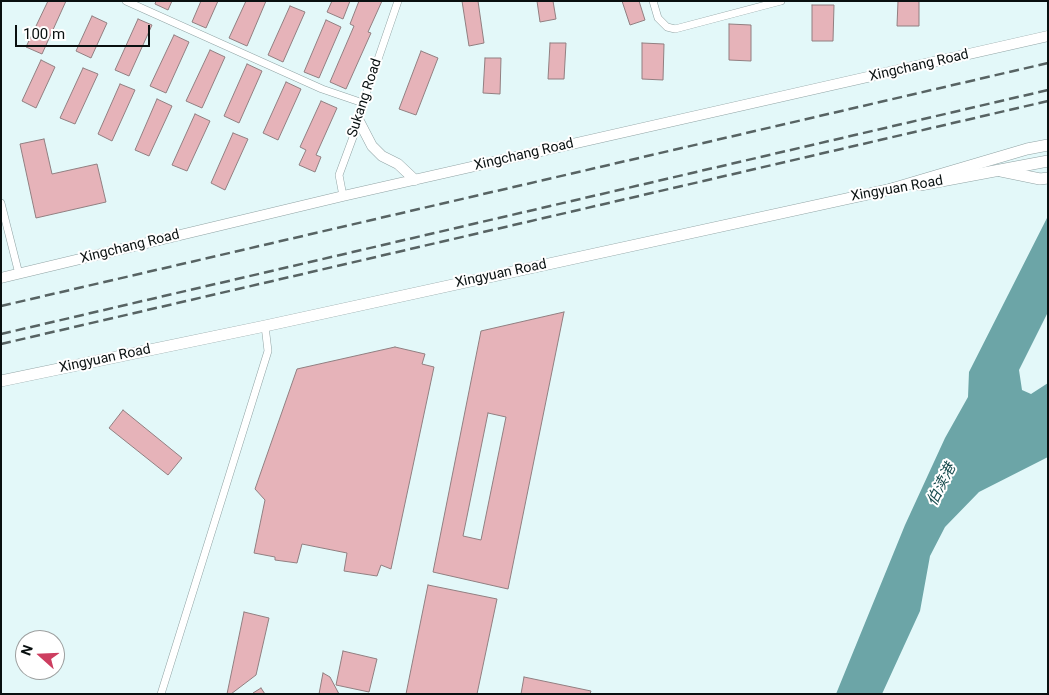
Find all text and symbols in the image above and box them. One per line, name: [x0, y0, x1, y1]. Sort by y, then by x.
scale bar: [18, 15, 152, 47]
text: 100 m: [23, 25, 65, 43]
street label: Xingchang Road: [868, 46, 970, 86]
street label: Sukang Road: [344, 56, 386, 140]
street label: Xingchang Road: [473, 135, 575, 175]
street label: Xingyuan Road: [850, 173, 944, 205]
street label: Xingchang Road: [79, 227, 181, 267]
street label: Xingyuan Road: [454, 256, 548, 292]
street label: Xingyuan Road: [58, 341, 152, 377]
water label: 伯渎港: [924, 461, 960, 509]
north arrow: [15, 630, 65, 680]
text: N: [18, 643, 36, 658]

